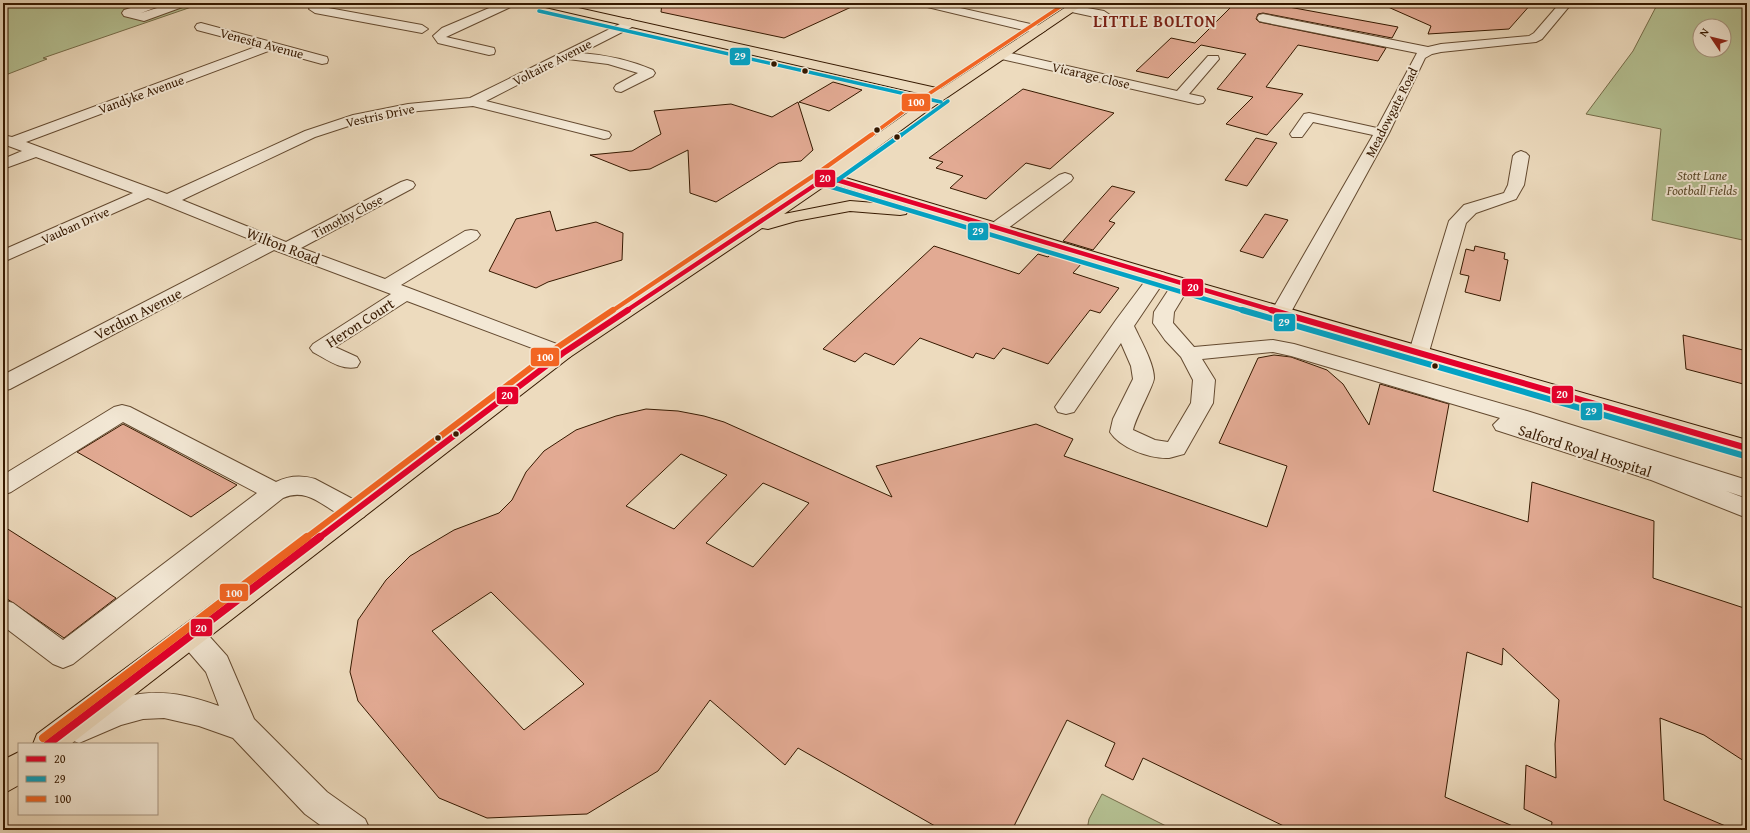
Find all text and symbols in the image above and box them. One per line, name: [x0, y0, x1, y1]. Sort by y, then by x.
district label: LITTLE BOLTON: [1093, 9, 1217, 33]
north arrow: [1692, 18, 1732, 58]
street label: Venesta Avenue: [218, 23, 306, 64]
text: N: [1695, 24, 1713, 40]
street label: Voltaire Avenue: [509, 34, 595, 91]
line badge: 29: [729, 47, 751, 66]
text: 29: [734, 48, 746, 64]
street label: Vicarage Close: [1050, 57, 1132, 94]
unlabelled marker: [769, 59, 779, 69]
street label: Meadowgate Road: [1361, 64, 1422, 161]
unlabelled marker: [800, 66, 810, 76]
street label: Vandyke Avenue: [96, 70, 187, 119]
line badge: 100: [901, 93, 931, 112]
text: 100: [907, 94, 925, 110]
street label: Vestris Drive: [344, 99, 416, 132]
unlabelled marker: [872, 125, 882, 135]
unlabelled marker: [892, 132, 902, 142]
park label: Stott Lane Football Fields: [1666, 166, 1737, 200]
line badge: 20: [814, 169, 836, 188]
text: 20: [819, 170, 831, 186]
street label: Timothy Close: [308, 190, 386, 243]
street label: Vauban Drive: [38, 202, 112, 249]
street label: Wilton Road: [243, 222, 323, 269]
line badge: 29: [967, 222, 989, 241]
text: 29: [972, 223, 984, 239]
line badge: 20: [1181, 278, 1204, 297]
text: 20: [1187, 279, 1199, 295]
street label: Verdun Avenue: [90, 282, 185, 345]
street label: Heron Court: [321, 292, 399, 353]
line badge: 29: [1273, 313, 1296, 332]
text: 29: [1278, 314, 1290, 330]
line badge: 100: [530, 347, 560, 367]
text: 100: [536, 349, 554, 365]
unlabelled marker: [1430, 361, 1440, 371]
line badge: 20: [1551, 385, 1574, 404]
line badge: 20: [496, 386, 519, 405]
text: 20: [1556, 386, 1568, 402]
text: 20: [501, 387, 513, 403]
line badge: 29: [1580, 402, 1603, 421]
text: 29: [1585, 403, 1597, 419]
street label: Salford Royal Hospital: [1516, 419, 1655, 482]
unlabelled marker: [451, 429, 461, 439]
unlabelled marker: [433, 433, 443, 443]
line badge: 100: [219, 583, 249, 602]
text: 100: [225, 585, 243, 601]
line badge: 20: [190, 618, 213, 637]
text: 20: [195, 620, 207, 636]
legend: [18, 743, 158, 815]
text: 20: [54, 750, 66, 767]
text: 29: [54, 770, 66, 787]
text: 100: [54, 790, 72, 807]

